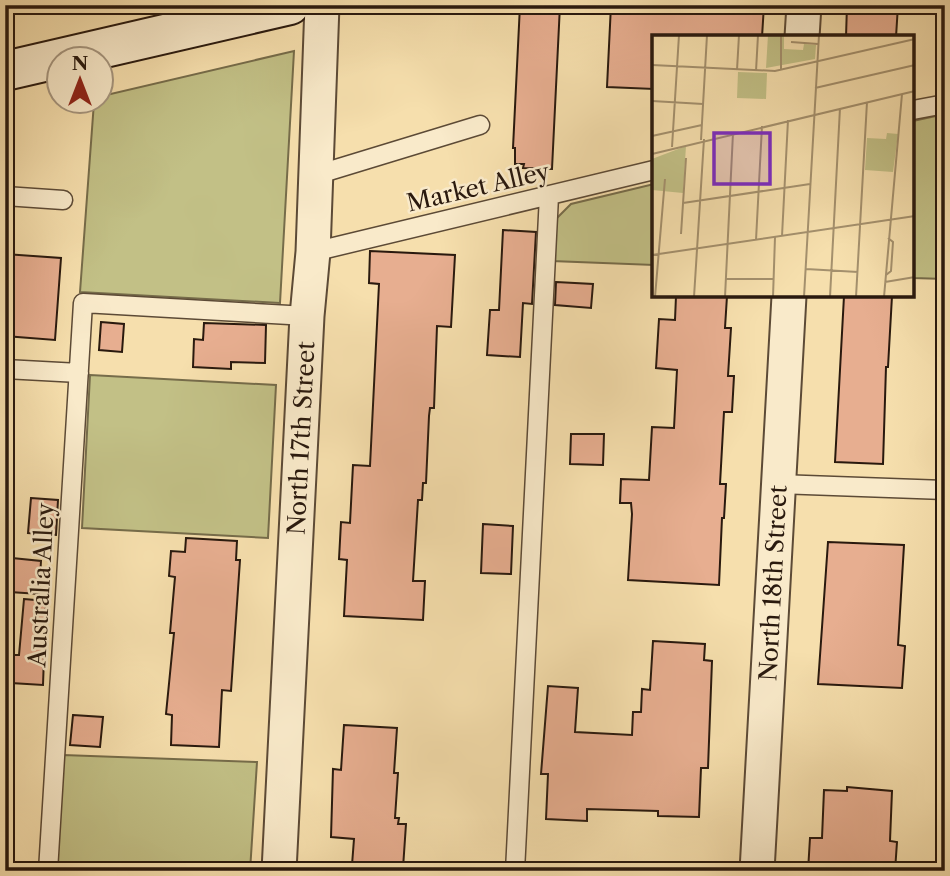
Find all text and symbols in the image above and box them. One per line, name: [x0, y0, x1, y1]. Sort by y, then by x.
inset map: [652, 35, 915, 298]
north arrow: [46, 46, 116, 116]
text: N: [72, 52, 88, 75]
street label: Market Alley: [404, 156, 553, 217]
street label: North 17th Street: [281, 340, 321, 536]
street label: North 18th Street: [753, 484, 793, 682]
street label: Australia Alley: [22, 502, 60, 669]

